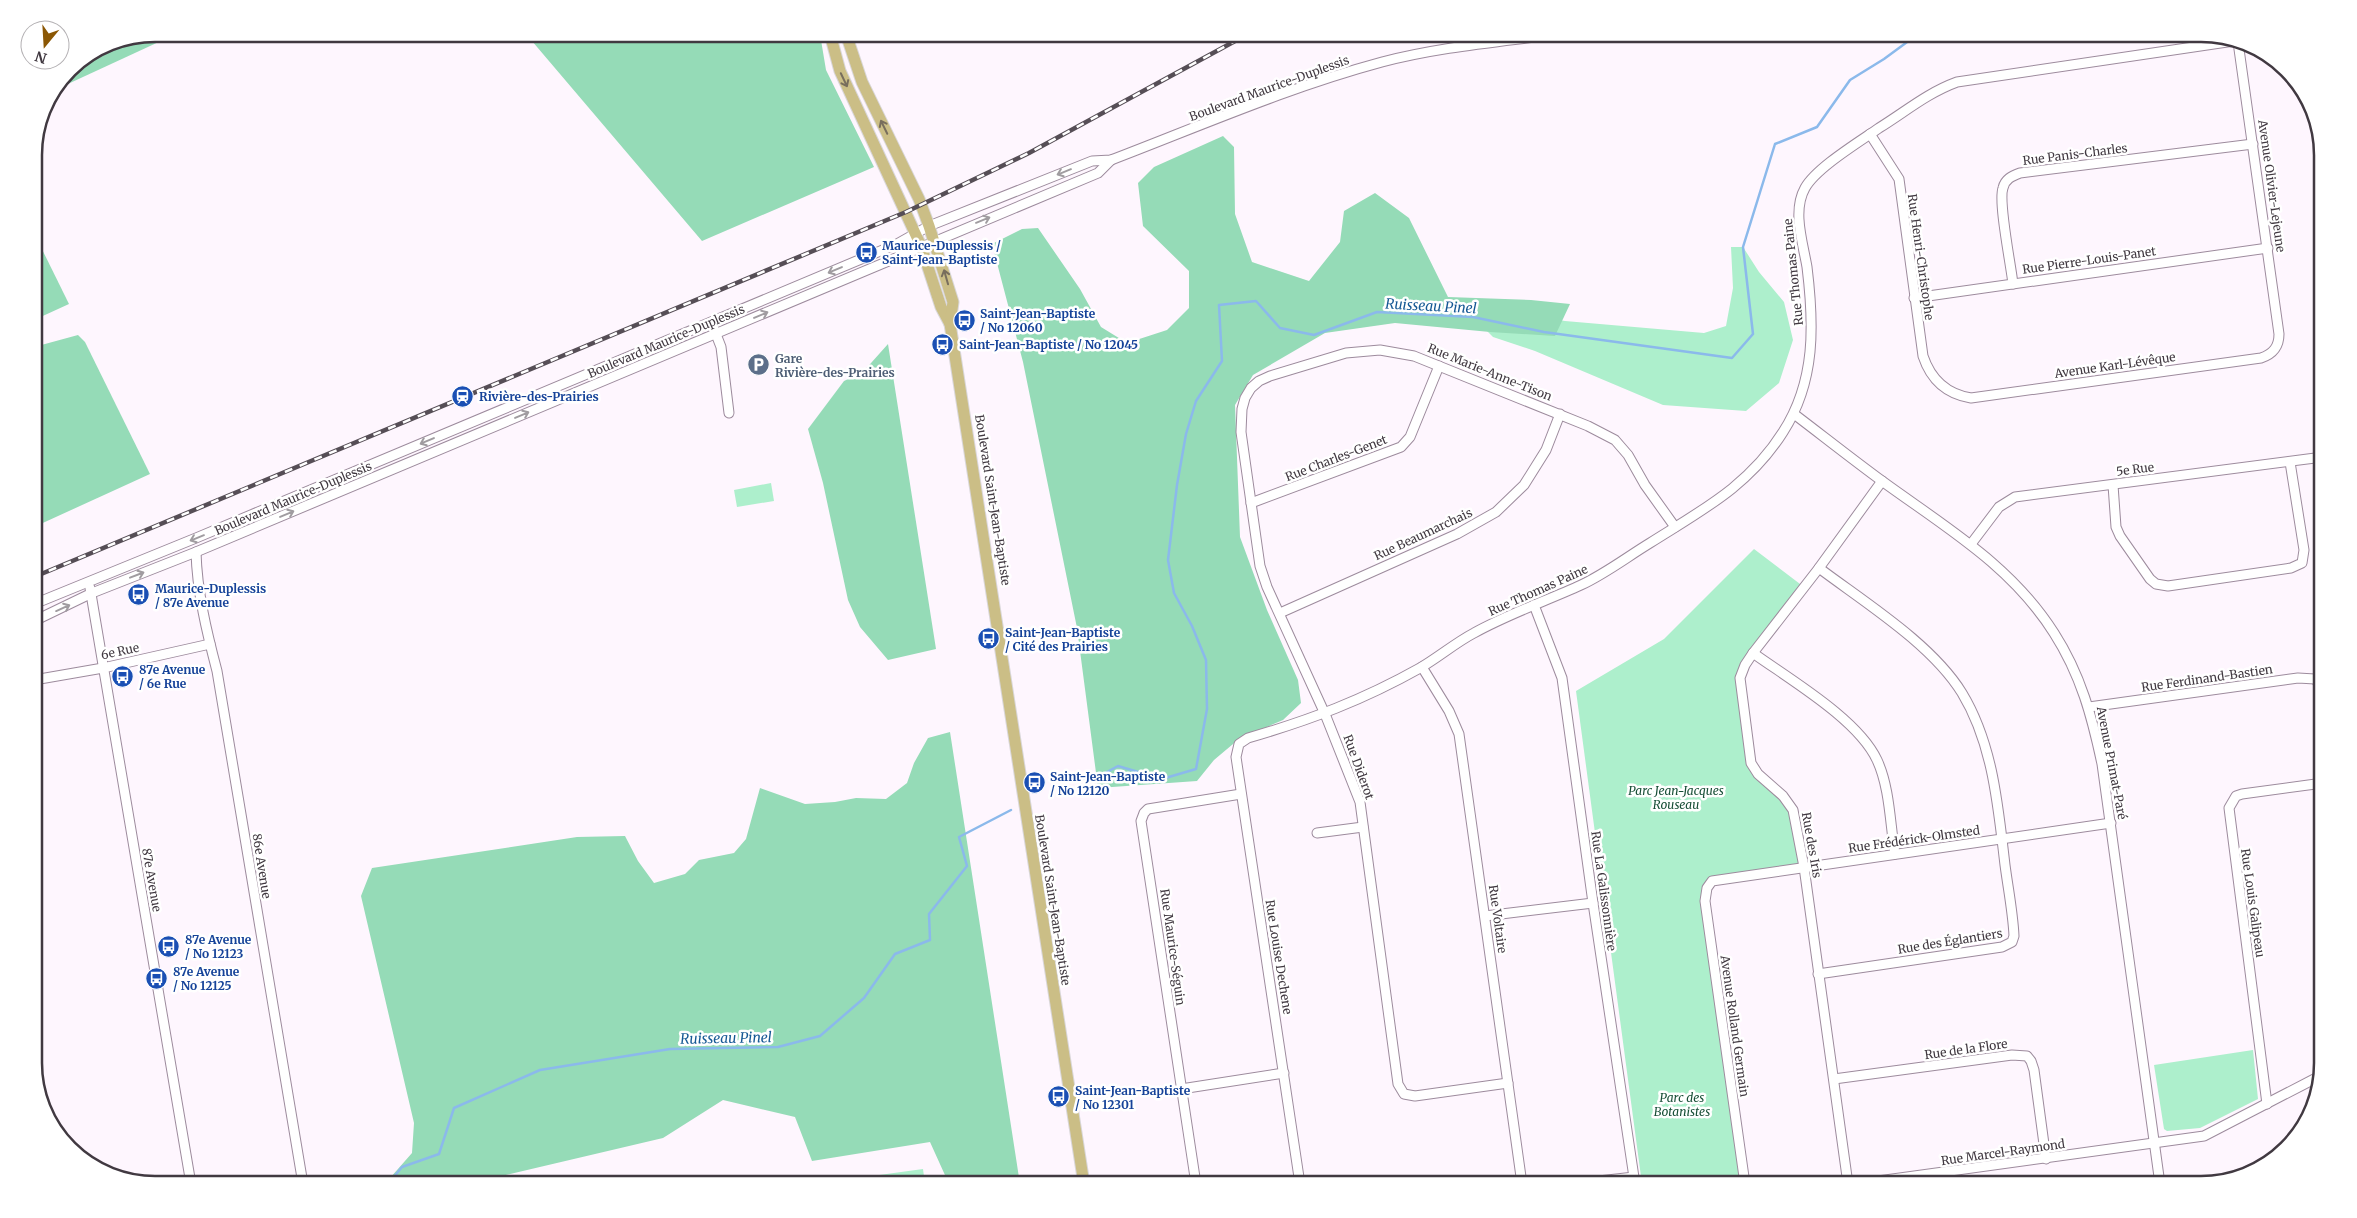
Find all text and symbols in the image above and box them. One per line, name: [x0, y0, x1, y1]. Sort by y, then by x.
north arrow: [20, 20, 70, 70]
text: N: [33, 47, 49, 68]
street label: Boulevard Maurice-Duplessis: [1187, 52, 1351, 124]
one-way arrow: [840, 72, 849, 87]
street label: Avenue Olivier-Lejeune: [2255, 118, 2289, 253]
one-way arrow: [879, 120, 888, 135]
street label: Rue Panis-Charles: [2022, 140, 2128, 168]
one-way arrow: [1057, 168, 1072, 177]
street label: Rue Henri-Christophe: [1905, 193, 1937, 321]
one-way arrow: [974, 215, 990, 224]
street label: Rue Thomas Paine: [1780, 218, 1806, 326]
place label: Maurice-Duplessis / Saint-Jean-Baptiste: [882, 238, 1001, 267]
bus stop icon: Maurice-Duplessis / Saint-Jean-Baptiste: [854, 240, 878, 264]
street label: Rue Pierre-Louis-Panet: [2021, 243, 2157, 277]
one-way arrow: [828, 266, 843, 275]
one-way arrow: [940, 269, 950, 285]
water label: Ruisseau Pinel: [1385, 295, 1477, 317]
street label: Boulevard Maurice-Duplessis: [585, 301, 747, 381]
place label: Saint-Jean-Baptiste / No 12060: [980, 306, 1096, 335]
bus stop icon: Saint-Jean-Baptiste / No 12060: [952, 308, 976, 332]
one-way arrow: [753, 309, 768, 319]
bus stop icon: Saint-Jean-Baptiste / No 12045: [931, 332, 955, 356]
place label: Saint-Jean-Baptiste / No 12045: [959, 337, 1138, 352]
street label: Rue Marie-Anne-Tison: [1426, 340, 1554, 404]
street label: Avenue Karl-Lévêque: [2053, 349, 2176, 381]
place label: Gare Rivière-des-Prairies: [775, 351, 895, 380]
parking icon: Gare Rivière-des-Prairies: [747, 353, 771, 377]
station icon: Rivière-des-Prairies: [451, 384, 475, 408]
place label: Rivière-des-Prairies: [479, 389, 599, 404]
one-way arrow: [514, 409, 529, 419]
street label: Boulevard Saint-Jean-Baptiste: [972, 413, 1014, 587]
street label: Rue Charles-Genet: [1283, 432, 1389, 484]
one-way arrow: [420, 437, 435, 447]
street label: Boulevard Maurice-Duplessis: [212, 458, 374, 538]
street label: 5e Rue: [2115, 459, 2155, 479]
street label: Rue Beaumarchais: [1372, 505, 1475, 563]
one-way arrow: [279, 508, 294, 518]
one-way arrow: [190, 534, 205, 543]
street label: Rue Thomas Paine: [1486, 561, 1590, 619]
one-way arrow: [129, 570, 144, 579]
place label: Maurice-Duplessis / 87e Avenue: [155, 581, 266, 610]
bus stop icon: Maurice-Duplessis / 87e Avenue: [127, 583, 151, 607]
one-way arrow: [55, 603, 70, 612]
place label: Saint-Jean-Baptiste / Cité des Prairies: [1005, 625, 1121, 654]
bus stop icon: Saint-Jean-Baptiste / Cité des Prairies: [977, 627, 1001, 651]
street label: 6e Rue: [100, 640, 140, 662]
street label: Rue Ferdinand-Bastien: [2140, 661, 2274, 695]
place label: 87e Avenue / 6e Rue: [139, 662, 206, 691]
bus stop icon: 87e Avenue / 6e Rue: [111, 664, 135, 688]
street label: Avenue Primat-Paré: [2094, 704, 2130, 821]
street label: Rue Diderot: [1340, 733, 1378, 802]
place label: Saint-Jean-Baptiste / No 12120: [1050, 769, 1166, 798]
bus stop icon: Saint-Jean-Baptiste / No 12120: [1022, 771, 1046, 795]
park label: Parc Jean-Jacques Rouseau: [1628, 783, 1724, 812]
street label: Rue des Iris: [1799, 811, 1825, 879]
street label: Boulevard Saint-Jean-Baptiste: [1032, 813, 1074, 987]
street label: Rue Frédérick-Olmsted: [1847, 822, 1981, 856]
street label: Rue La Galissonnière: [1588, 830, 1620, 952]
street label: 86e Avenue: [249, 832, 275, 900]
street label: 87e Avenue: [139, 847, 165, 913]
street label: Rue Louis Galipeau: [2238, 848, 2268, 959]
street label: Rue Voltaire: [1486, 884, 1510, 954]
street label: Rue Maurice-Séguin: [1157, 888, 1189, 1006]
street label: Rue Louise Dechene: [1263, 899, 1295, 1015]
street label: Rue des Églantiers: [1897, 925, 2004, 957]
place label: 87e Avenue / No 12123: [185, 932, 252, 961]
bus stop icon: 87e Avenue / No 12123: [157, 934, 181, 958]
street label: Avenue Rolland Germain: [1717, 953, 1752, 1098]
place label: 87e Avenue / No 12125: [173, 964, 240, 993]
bus stop icon: 87e Avenue / No 12125: [145, 966, 169, 990]
water label: Ruisseau Pinel: [680, 1028, 772, 1048]
street label: Rue de la Flore: [1924, 1036, 2008, 1062]
place label: Saint-Jean-Baptiste / No 12301: [1075, 1083, 1191, 1112]
bus stop icon: Saint-Jean-Baptiste / No 12301: [1047, 1085, 1071, 1109]
park label: Parc des Botanistes: [1654, 1090, 1710, 1119]
street label: Rue Marcel-Raymond: [1940, 1136, 2066, 1168]

